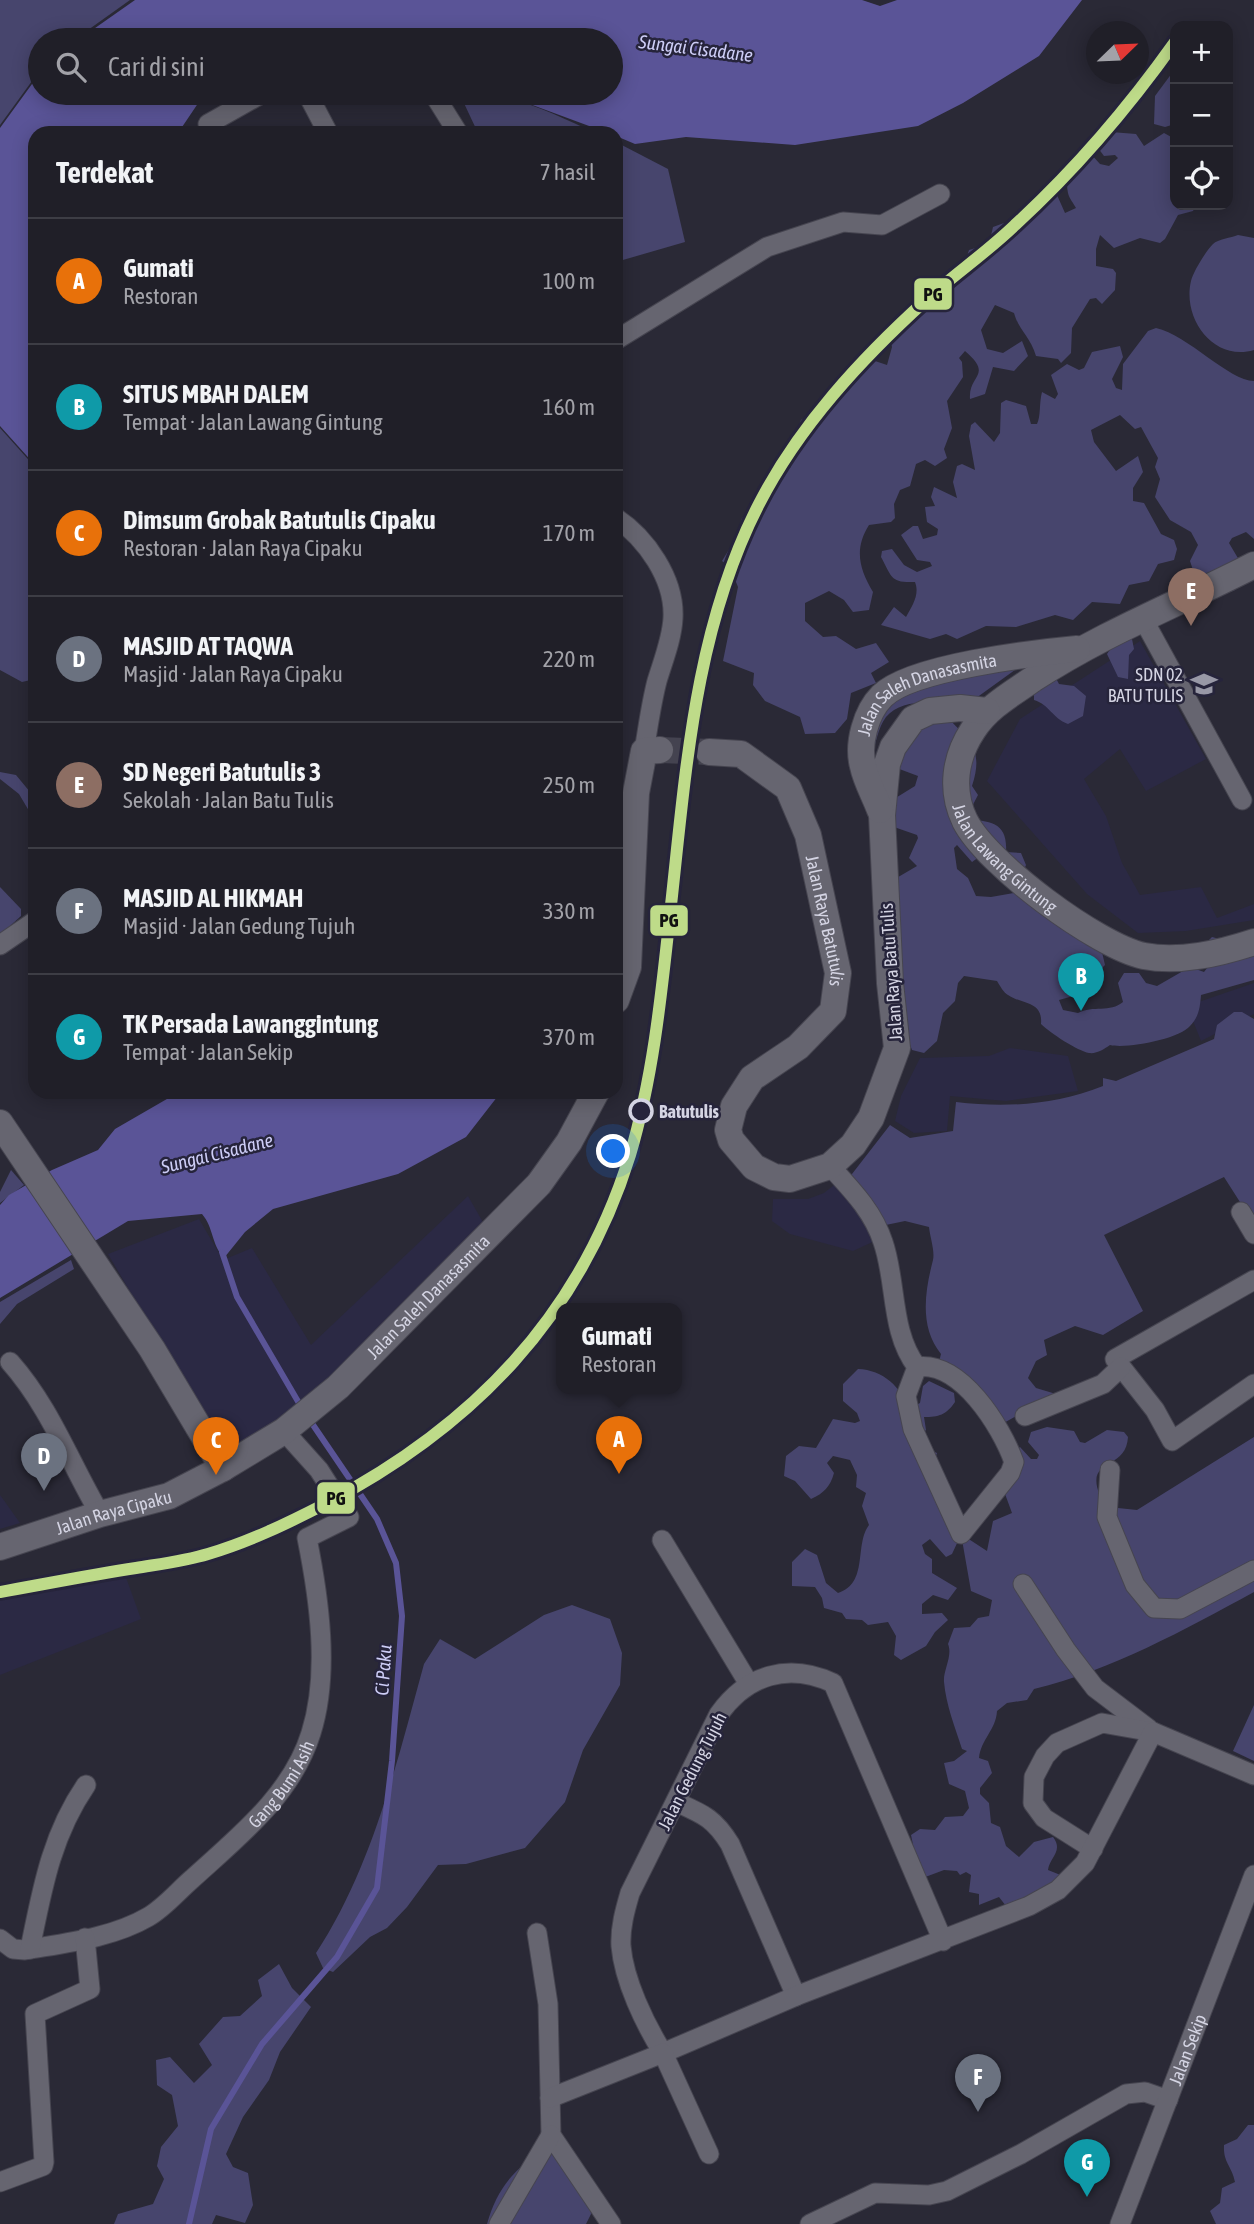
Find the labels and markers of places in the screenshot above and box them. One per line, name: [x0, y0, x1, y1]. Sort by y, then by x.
pin: E: [1168, 568, 1214, 626]
place label: SDN 02 BATU TULIS: [1108, 664, 1183, 706]
school or university icon: SDN 02 BATU TULIS: [1189, 669, 1219, 699]
pin: B: [1058, 953, 1104, 1011]
marker: Batutulis: [629, 1099, 653, 1123]
place label: Batutulis: [659, 1101, 720, 1122]
pin: A: [596, 1416, 642, 1474]
pin: C: [193, 1417, 239, 1475]
pin: D: [21, 1433, 67, 1491]
pin: F: [955, 2054, 1001, 2112]
pin: G: [1064, 2139, 1110, 2197]

